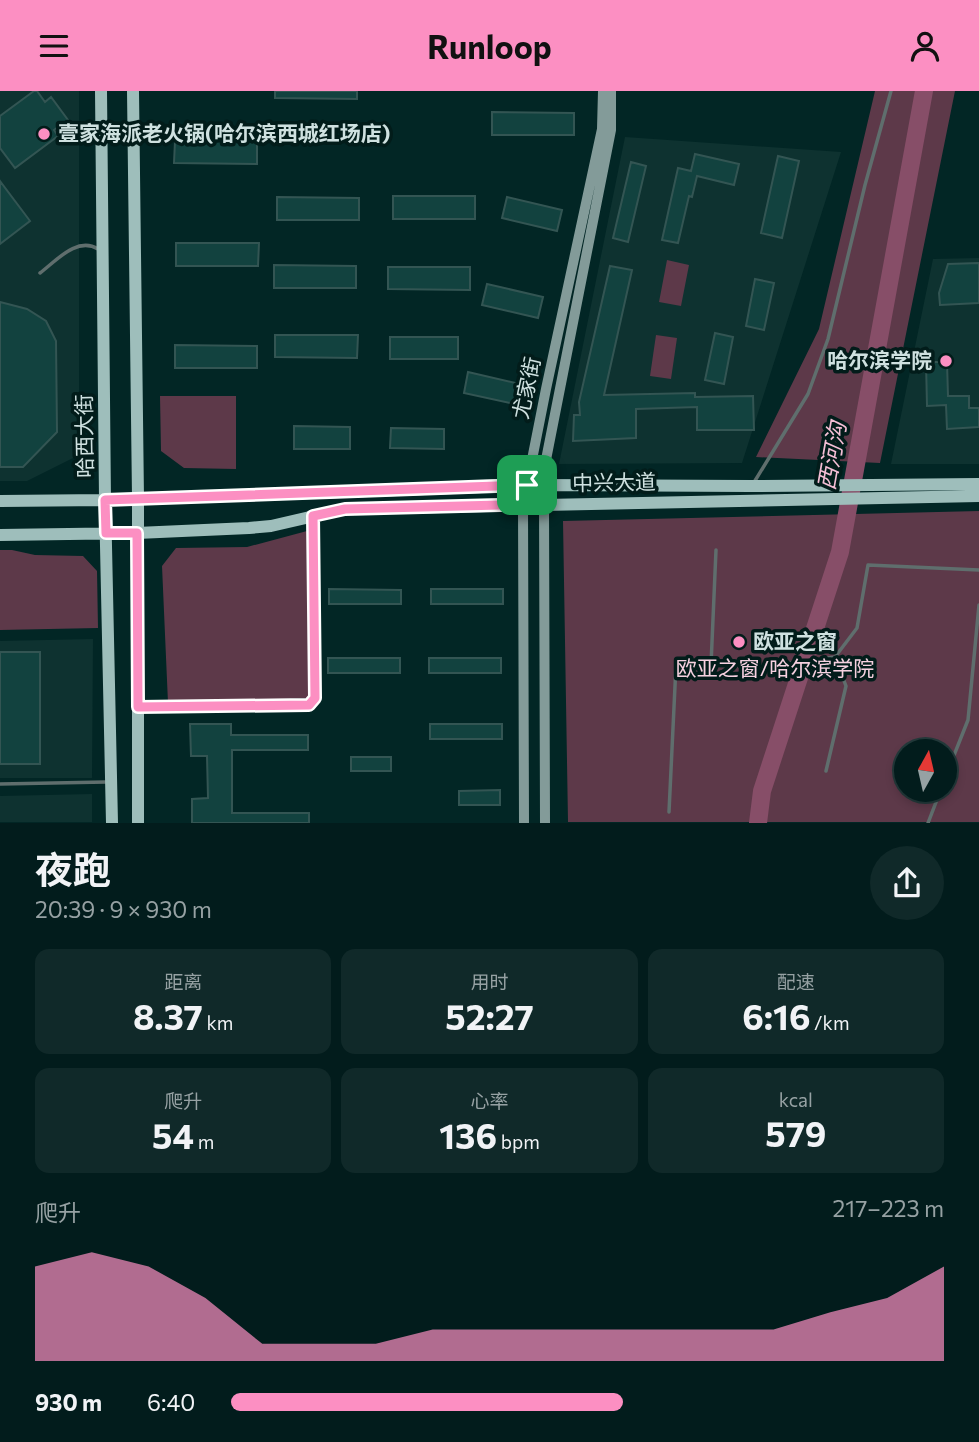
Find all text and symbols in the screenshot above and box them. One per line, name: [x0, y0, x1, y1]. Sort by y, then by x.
text: Runloop: [427, 26, 552, 66]
icon: menu: [35, 27, 73, 65]
icon: person: [906, 27, 944, 65]
place label: 壹家海派老火锅(哈尔滨西城红场店): [58, 120, 390, 145]
marker: 壹家海派老火锅(哈尔滨西城红场店): [36, 126, 52, 142]
place label: 哈尔滨学院: [827, 347, 932, 372]
marker: 哈尔滨学院: [938, 353, 954, 369]
street label: 尤家街: [507, 354, 544, 421]
street label: 哈西大街: [70, 394, 97, 478]
water label: 西河沟: [811, 416, 851, 492]
pin: [497, 455, 557, 515]
icon: arrive: [508, 466, 546, 504]
street label: 中兴大道: [572, 468, 656, 495]
place label: 欧亚之窗: [753, 628, 837, 653]
marker: 欧亚之窗: [731, 634, 747, 650]
park label: 欧亚之窗/哈尔滨学院: [676, 655, 874, 680]
north arrow: [894, 739, 957, 801]
map controls: [894, 739, 957, 802]
text: 夜跑: [35, 845, 111, 892]
button: share: [870, 846, 944, 920]
text: 20:39 · 9 × 930 m: [35, 895, 212, 923]
text: 距离: [164, 970, 202, 993]
text: 用时: [470, 970, 509, 993]
text: 配速: [777, 970, 815, 993]
text: 8.37: [133, 994, 203, 1037]
text: 52:27: [445, 994, 534, 1037]
text: 6:16: [742, 994, 810, 1037]
text: km: [203, 1011, 233, 1034]
text: /km: [810, 1011, 849, 1034]
text: kcal: [779, 1088, 813, 1111]
text: 爬升: [164, 1089, 202, 1112]
text: 心率: [470, 1089, 509, 1112]
text: 579: [765, 1111, 826, 1154]
text: 54: [152, 1113, 194, 1156]
text: 136: [439, 1113, 497, 1156]
text: m: [194, 1130, 214, 1153]
text: bpm: [497, 1130, 540, 1153]
text: 217–223 m: [833, 1194, 944, 1222]
text: 爬升: [35, 1198, 81, 1226]
text: 930 m: [35, 1388, 102, 1416]
text: 6:40: [147, 1388, 195, 1416]

